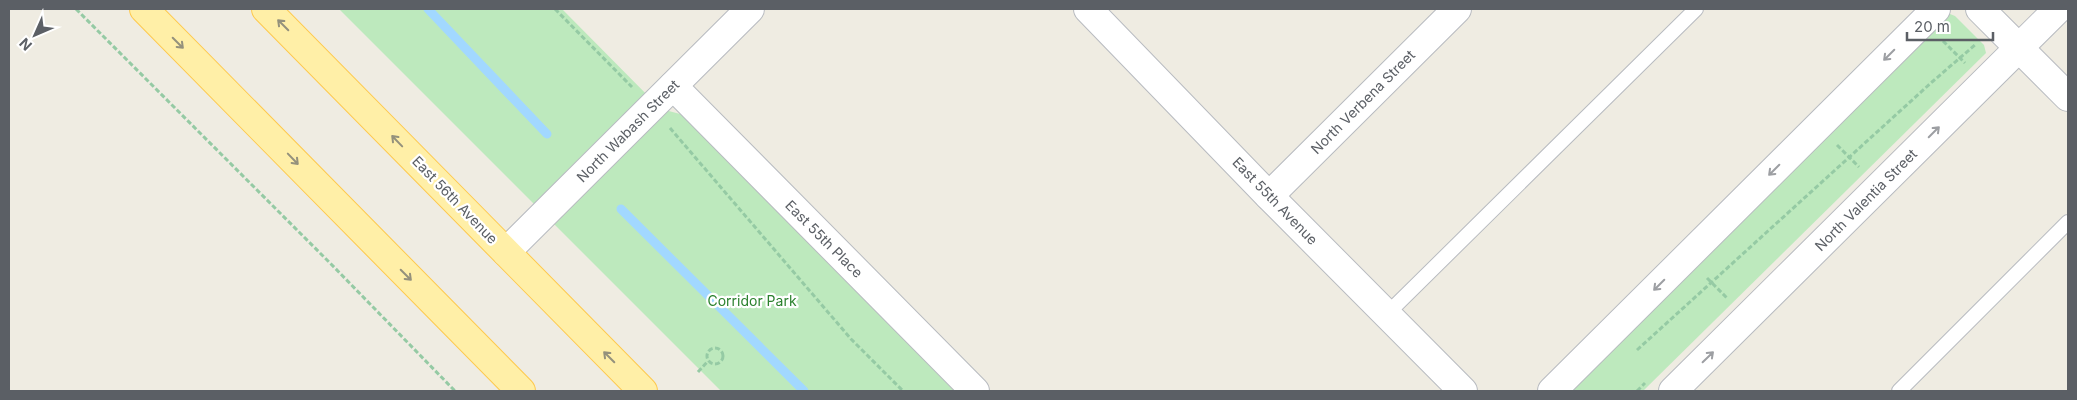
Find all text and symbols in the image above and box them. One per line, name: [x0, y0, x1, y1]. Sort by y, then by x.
north arrow: [10, 10, 60, 60]
scale bar: [1907, 10, 1993, 42]
text: 20 m: [1914, 17, 1950, 36]
one-way arrow: [277, 19, 289, 32]
text: N: [16, 35, 35, 54]
one-way arrow: [172, 37, 185, 49]
street label: North Verbena Street: [1307, 46, 1418, 157]
one-way arrow: [1884, 49, 1896, 61]
street label: North Wabash Street: [573, 76, 683, 185]
one-way arrow: [1928, 126, 1940, 138]
one-way arrow: [391, 134, 403, 147]
street label: North Valentia Street: [1811, 145, 1920, 254]
one-way arrow: [287, 152, 299, 165]
street label: East 56th Avenue: [409, 152, 502, 247]
street label: East 55th Avenue: [1229, 153, 1321, 248]
one-way arrow: [1768, 164, 1780, 176]
street label: East 55th Place: [782, 196, 867, 281]
one-way arrow: [400, 269, 412, 281]
one-way arrow: [1653, 279, 1665, 291]
park label: Corridor Park: [707, 292, 797, 309]
one-way arrow: [603, 350, 615, 363]
one-way arrow: [1701, 351, 1714, 363]

